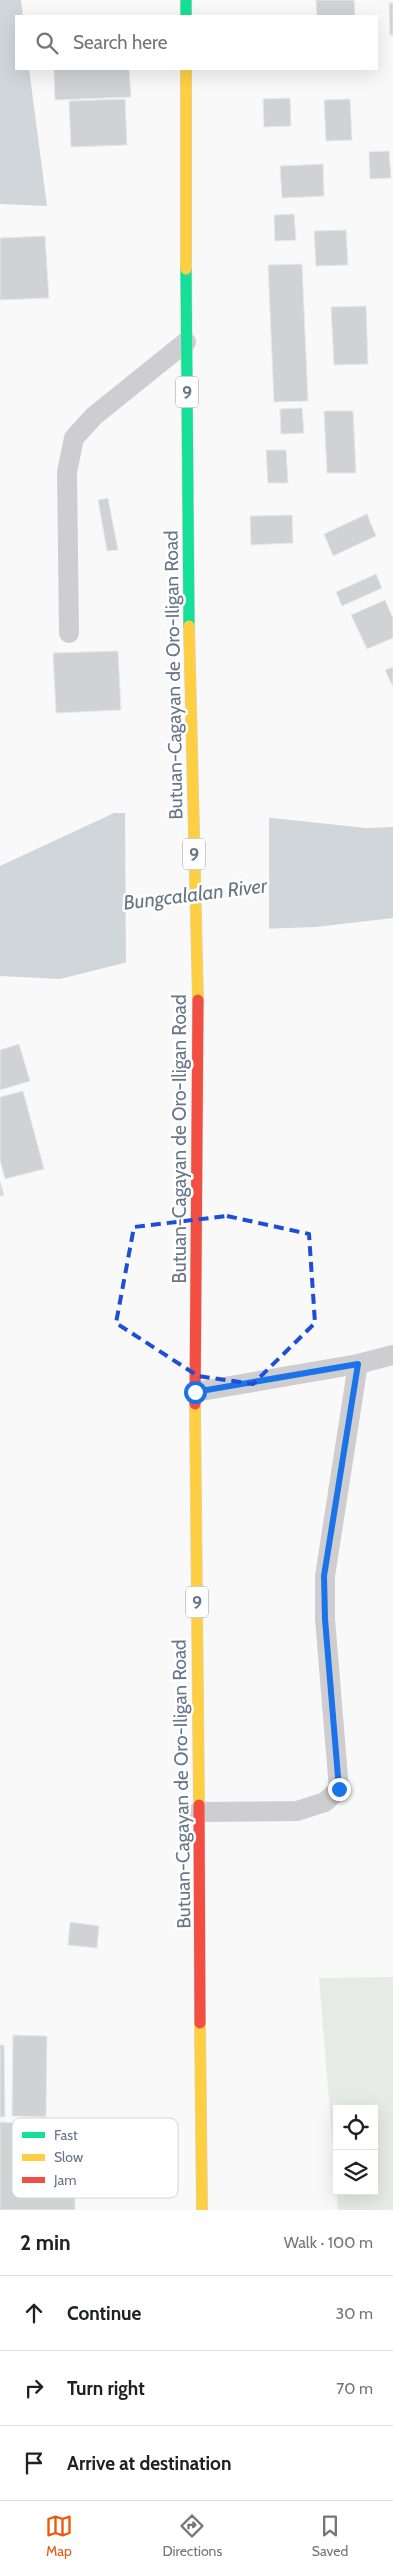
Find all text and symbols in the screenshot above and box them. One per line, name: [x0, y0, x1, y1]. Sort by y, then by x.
search box: [15, 15, 378, 70]
icon: search: [33, 29, 61, 57]
text: Search here: [73, 31, 167, 54]
road number: 9: [176, 377, 198, 408]
street label: Butuan-Cagayan de Oro-Iligan Road: [159, 530, 188, 820]
road number: 9: [183, 839, 205, 870]
water label: Bungcalalan River: [122, 873, 269, 915]
street label: Butuan-Cagayan de Oro-Iligan Road: [168, 994, 191, 1284]
route start: [184, 1381, 207, 1404]
road number: 9: [186, 1586, 208, 1618]
street label: Butuan-Cagayan de Oro-Iligan Road: [167, 1639, 196, 1929]
route end: [328, 1778, 351, 1801]
map controls: [333, 2105, 378, 2195]
button: locate: [333, 2105, 378, 2150]
legend: [12, 2118, 178, 2198]
text: Fast: [54, 2126, 78, 2144]
text: Slow: [54, 2148, 83, 2166]
button: layers: [333, 2150, 378, 2195]
text: Jam: [53, 2171, 76, 2189]
text: 2 min: [20, 2230, 71, 2255]
text: Walk · 100 m: [284, 2233, 373, 2252]
icon: ahead: [20, 2299, 48, 2327]
text: Continue: [67, 2302, 141, 2325]
text: 30 m: [336, 2304, 373, 2323]
icon: right: [20, 2374, 48, 2402]
text: Turn right: [67, 2377, 145, 2400]
text: 70 m: [336, 2379, 373, 2398]
icon: arrive: [20, 2449, 48, 2477]
text: Arrive at destination: [67, 2452, 231, 2475]
tab: Map: [45, 2512, 73, 2560]
tab: Directions: [162, 2512, 222, 2560]
tab: Saved: [312, 2512, 348, 2560]

